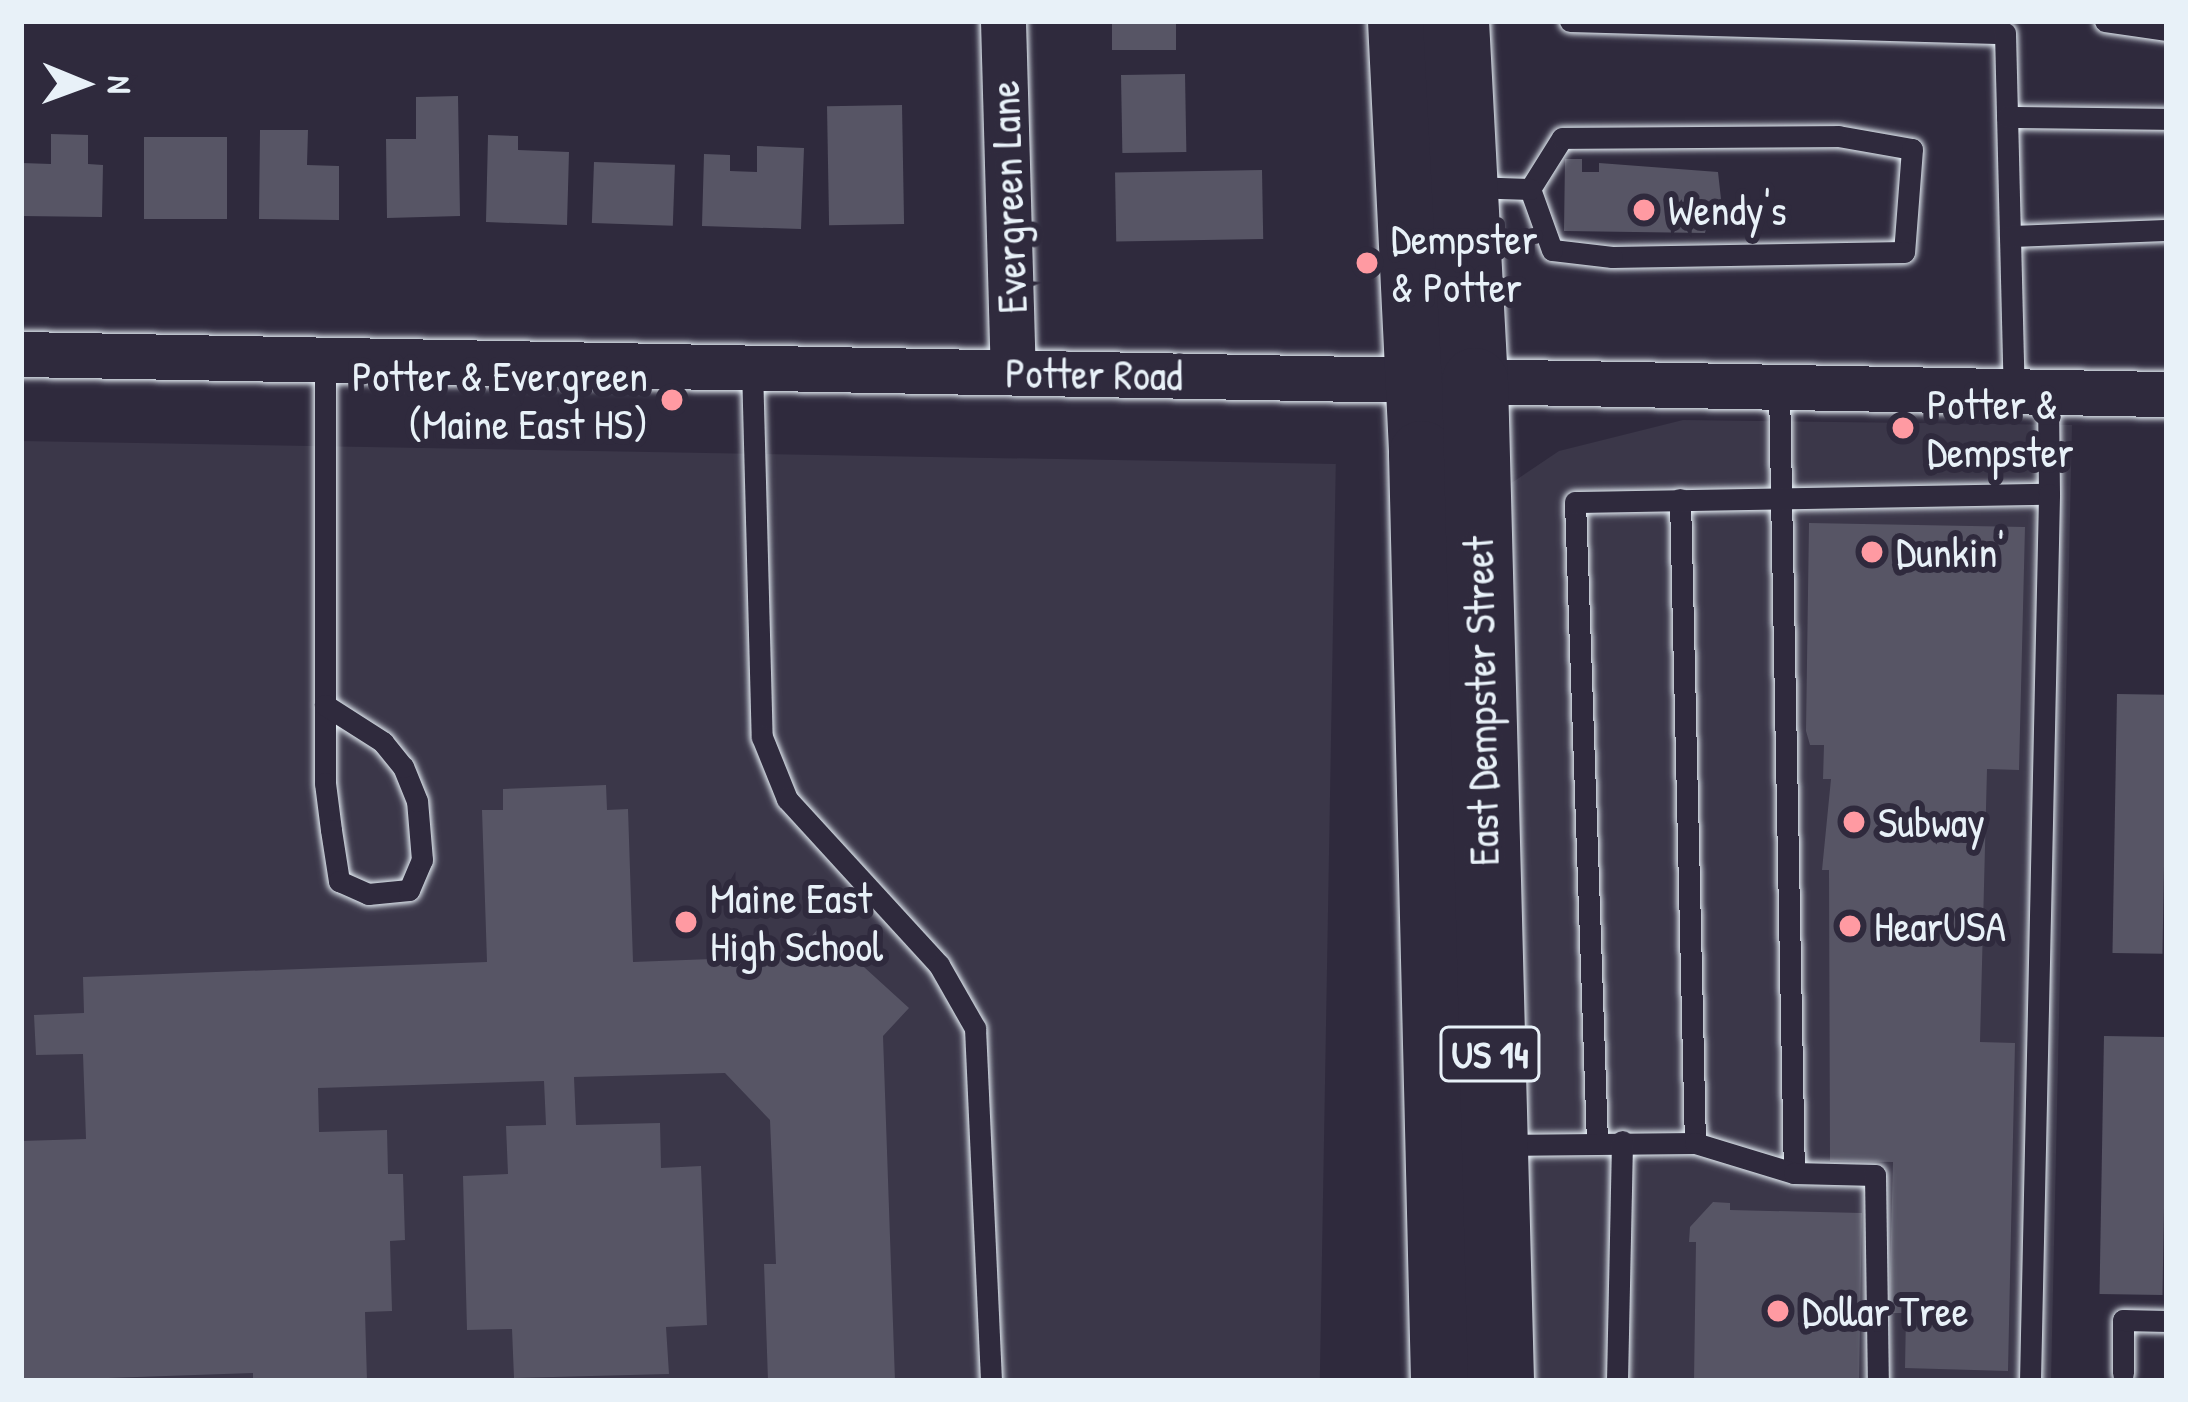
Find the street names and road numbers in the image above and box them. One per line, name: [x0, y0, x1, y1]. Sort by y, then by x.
street label: Evergreen Lane: [979, 80, 1037, 314]
street label: Potter Road: [1005, 347, 1183, 401]
street label: East Dempster Street: [1453, 536, 1509, 866]
road number: US 14: [1439, 1021, 1541, 1087]

